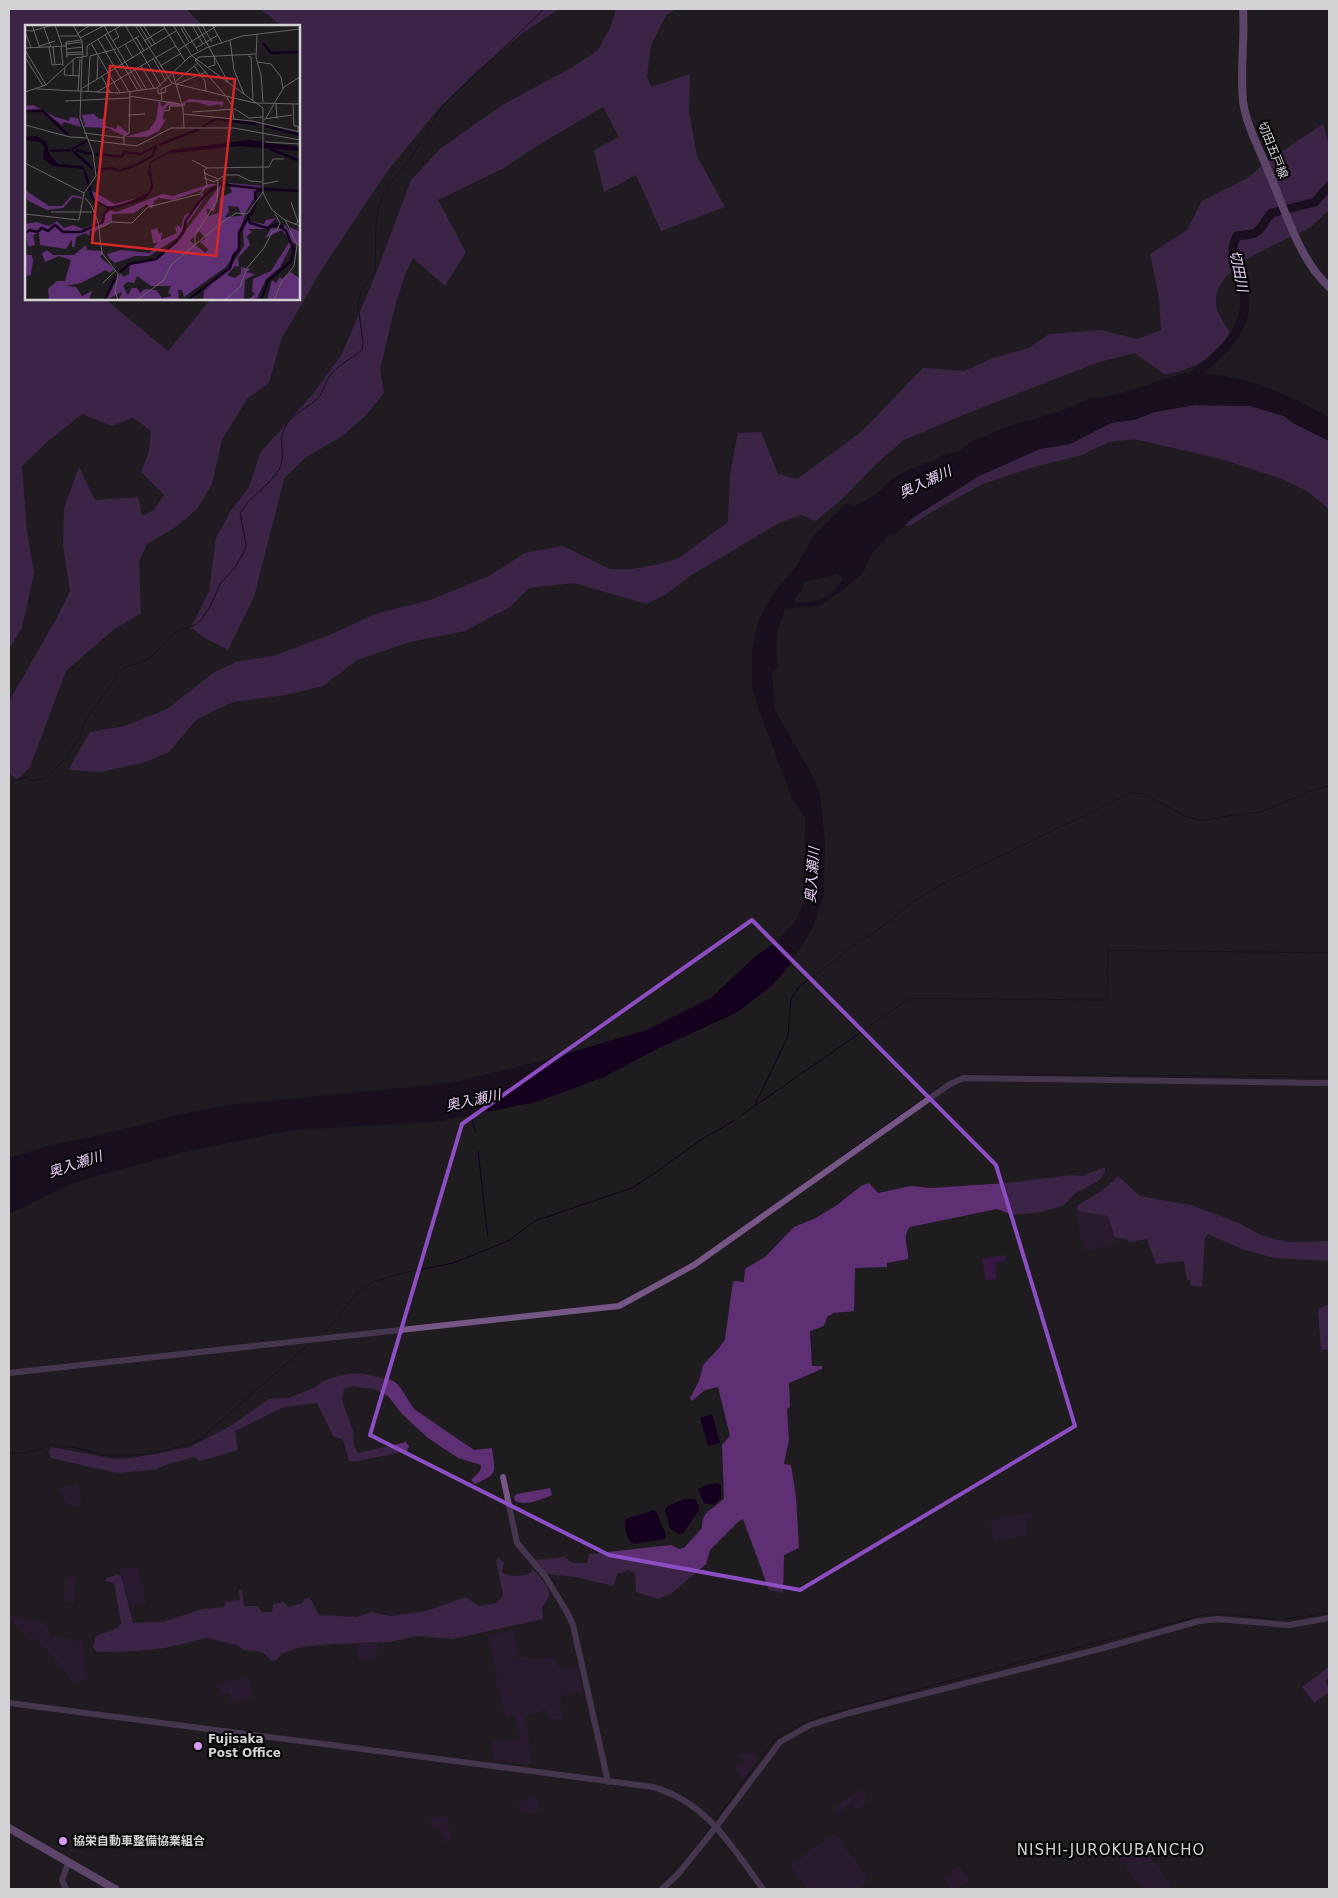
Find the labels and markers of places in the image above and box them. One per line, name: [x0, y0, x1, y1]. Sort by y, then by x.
place label: Fujisaka Post Office: [208, 1732, 281, 1760]
marker: Fujisaka Post Office: [192, 1740, 204, 1752]
place label: 協栄自動車整備協業組合: [73, 1834, 205, 1848]
marker: 協栄自動車整備協業組合: [57, 1835, 69, 1847]

